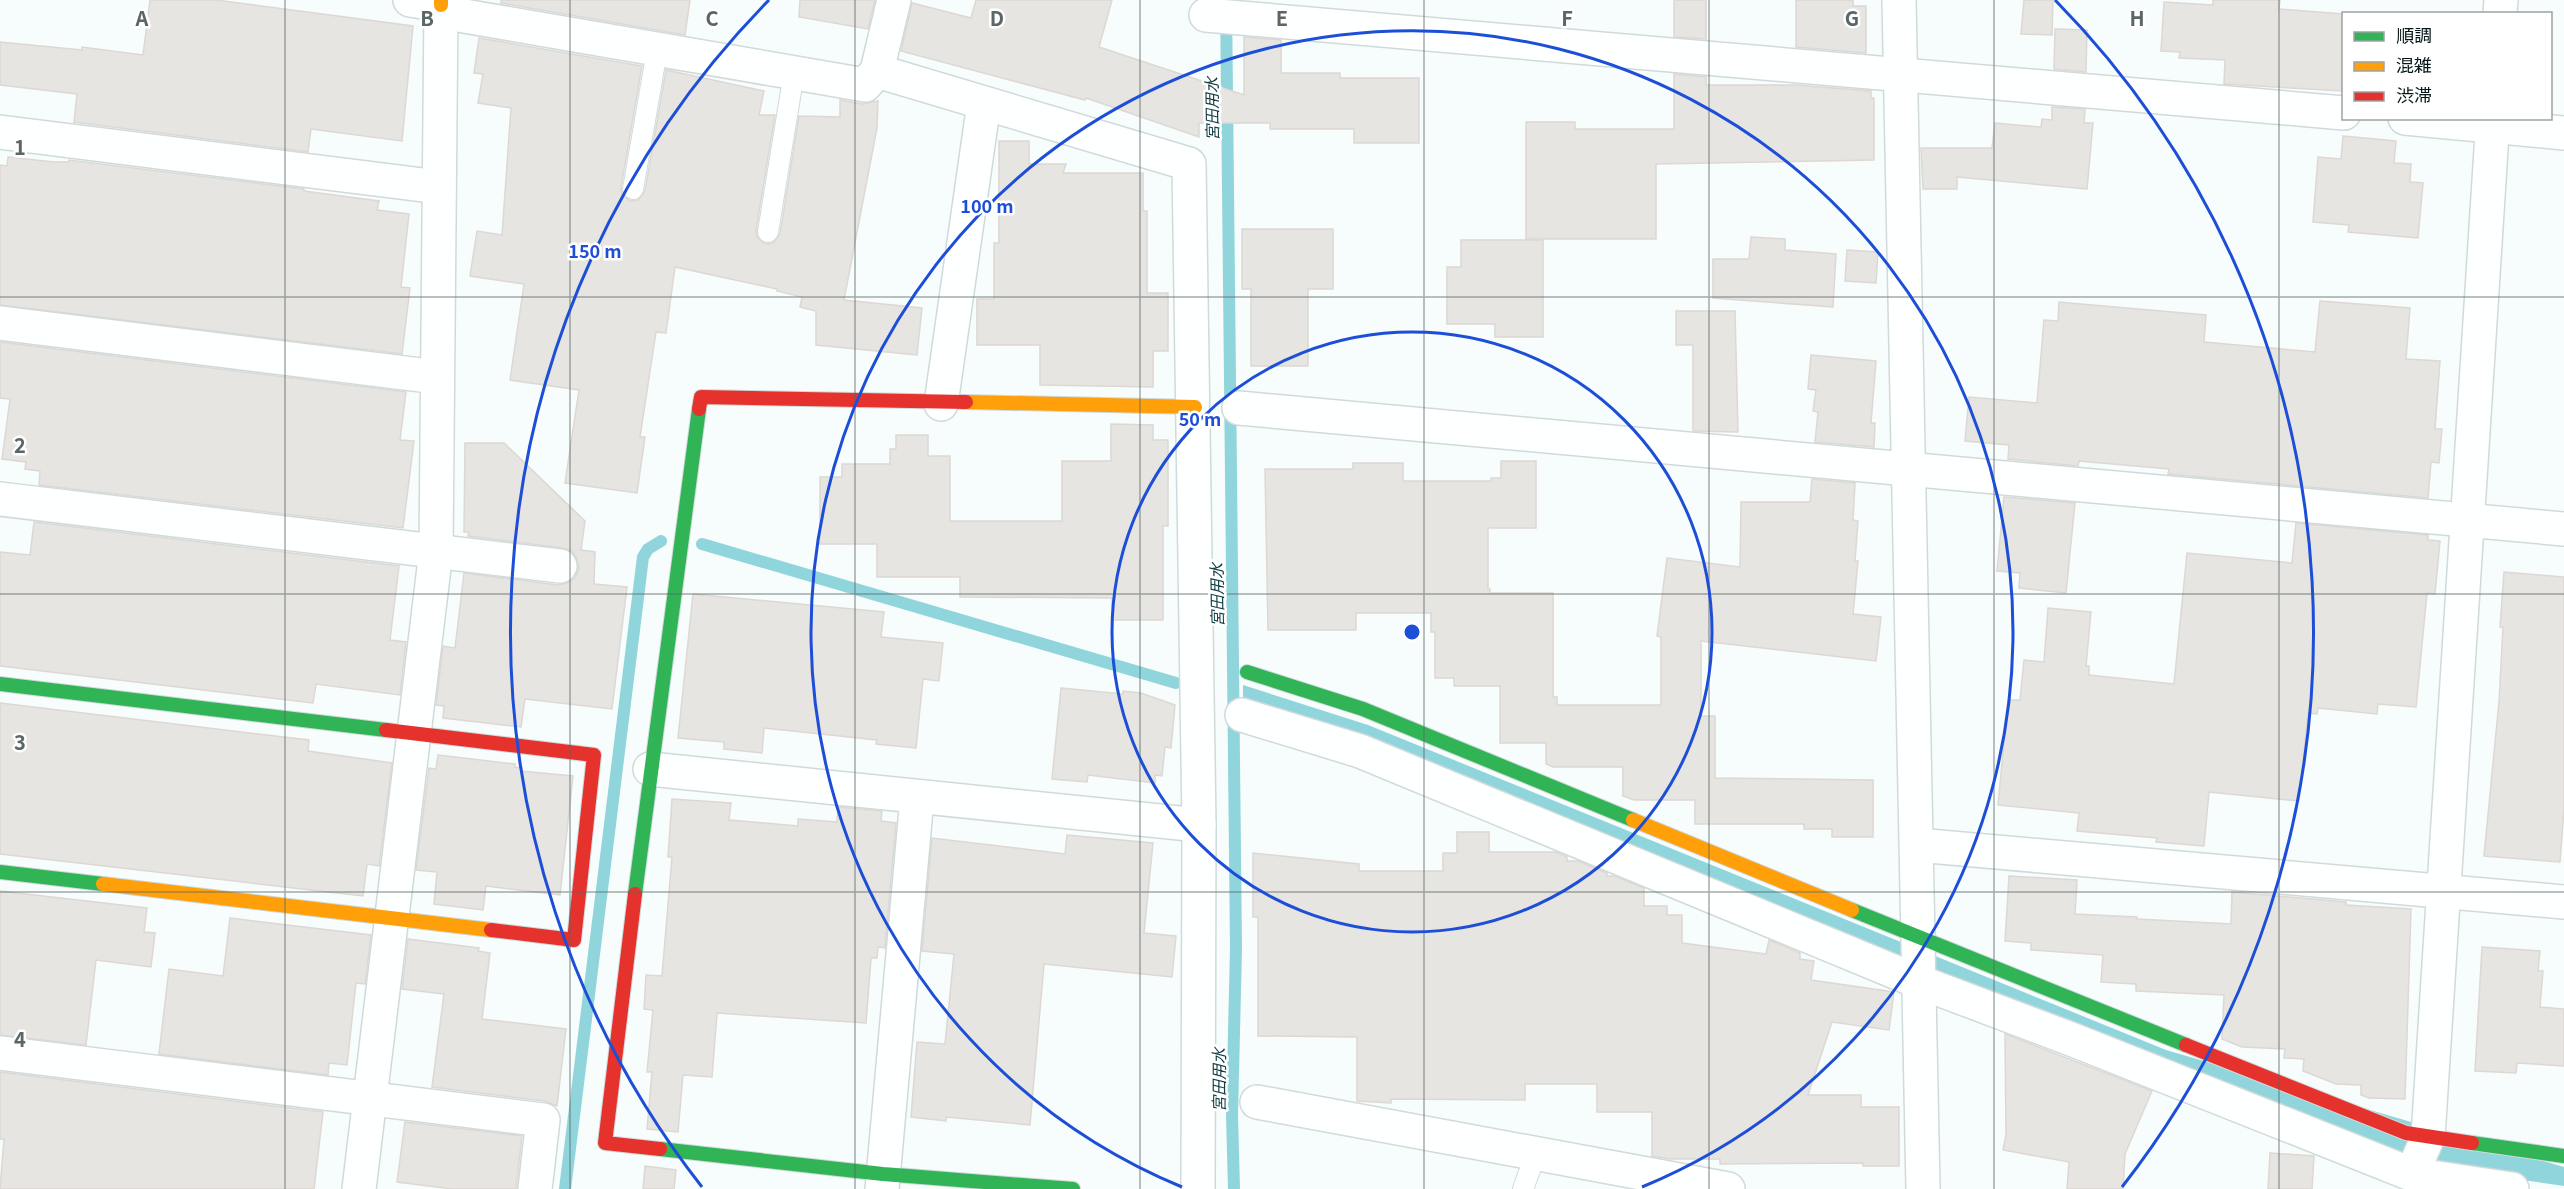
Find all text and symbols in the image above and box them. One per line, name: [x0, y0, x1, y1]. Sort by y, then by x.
text: A: [135, 3, 149, 32]
text: B: [420, 3, 434, 32]
text: C: [705, 3, 719, 32]
text: D: [990, 3, 1004, 32]
text: E: [1276, 3, 1288, 32]
text: F: [1561, 3, 1573, 32]
text: G: [1845, 3, 1859, 32]
text: H: [2129, 3, 2145, 32]
legend: [2342, 12, 2552, 120]
text: 順調: [2396, 21, 2432, 47]
text: 混雑: [2396, 51, 2432, 77]
water label: 宮田用水: [1198, 75, 1224, 141]
text: 渋滞: [2396, 81, 2432, 107]
text: 1: [14, 132, 26, 161]
text: 100 m: [960, 192, 1014, 218]
text: 150 m: [568, 237, 622, 263]
text: 50 m: [1179, 405, 1221, 431]
text: 2: [14, 430, 26, 459]
water label: 宮田用水: [1203, 561, 1229, 627]
centre of rings: [1402, 622, 1422, 642]
text: 3: [14, 727, 26, 756]
text: 4: [14, 1024, 26, 1053]
water label: 宮田用水: [1206, 1046, 1230, 1112]

